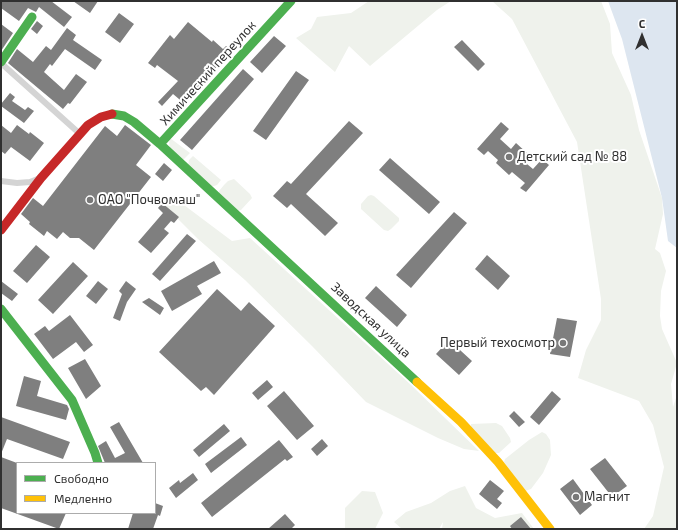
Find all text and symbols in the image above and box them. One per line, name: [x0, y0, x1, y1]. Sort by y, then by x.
north arrow: [622, 16, 662, 56]
street label: Химический переулок: [157, 17, 259, 129]
text: С: [639, 17, 645, 30]
place label: Детский сад № 88: [517, 149, 627, 165]
marker: Детский сад № 88: [504, 152, 514, 162]
place label: ОАО "Почвомаш": [98, 192, 200, 208]
marker: ОАО "Почвомаш": [85, 195, 95, 205]
street label: Заводская улица: [328, 279, 414, 361]
place label: Первый техосмотр: [440, 335, 555, 351]
marker: Первый техосмотр: [558, 338, 568, 348]
legend: [16, 462, 156, 514]
text: Свободно: [54, 471, 109, 485]
place label: Магнит: [584, 489, 630, 505]
text: Медленно: [54, 491, 112, 505]
marker: Магнит: [571, 492, 581, 502]

